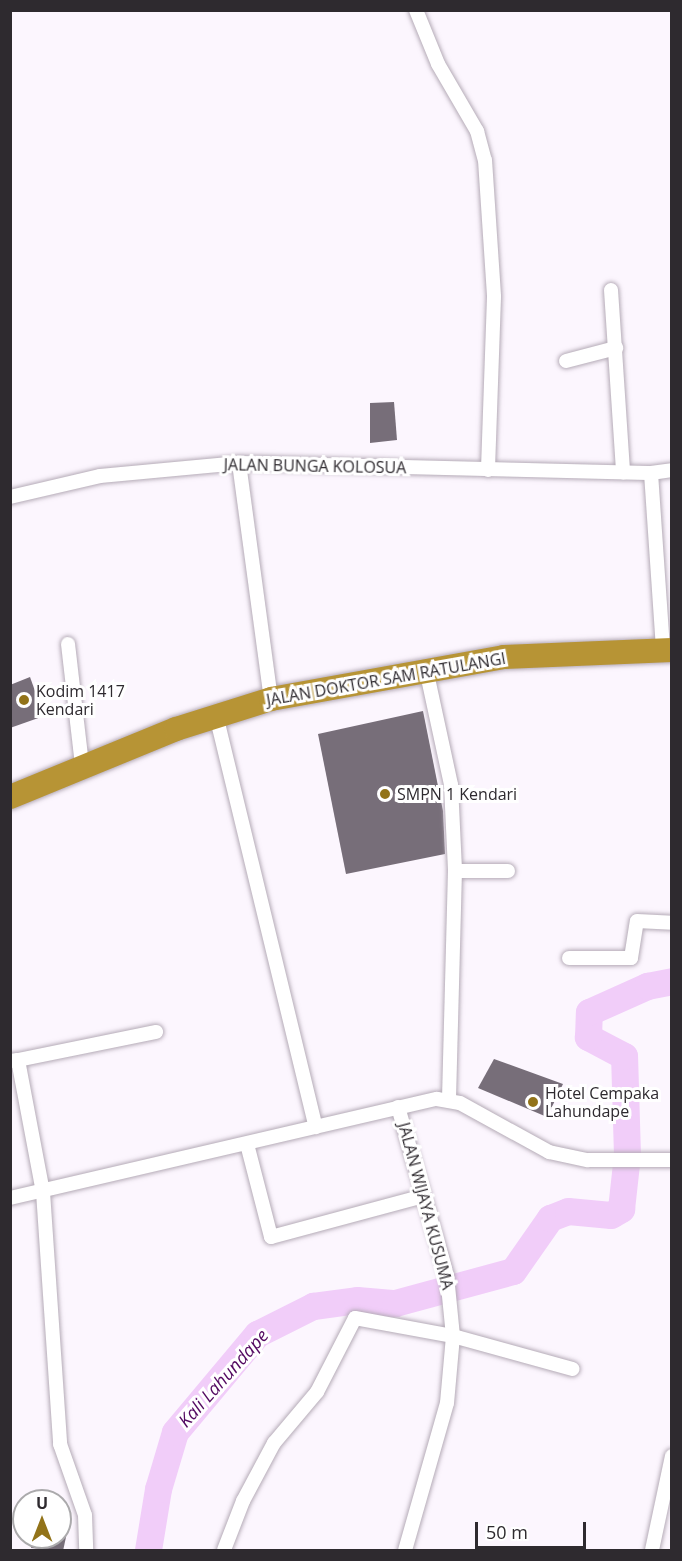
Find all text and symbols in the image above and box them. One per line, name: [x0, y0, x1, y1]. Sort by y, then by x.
street label: JALAN BUNGA KOLOSUA: [224, 455, 406, 477]
street label: JALAN DOKTOR SAM RATULANGI: [265, 648, 507, 710]
place label: Kodim 1417 Kendari: [36, 681, 125, 719]
marker: Kodim 1417 Kendari: [17, 693, 31, 707]
place label: SMPN 1 Kendari: [397, 784, 517, 804]
marker: SMPN 1 Kendari: [378, 787, 392, 801]
place label: Hotel Cempaka Lahundape: [545, 1083, 659, 1121]
marker: Hotel Cempaka Lahundape: [526, 1095, 540, 1109]
street label: JALAN WIJAYA KUSUMA: [394, 1120, 458, 1292]
water label: Kali Lahundape: [174, 1325, 272, 1431]
north arrow: [12, 1489, 72, 1549]
text: U: [36, 1492, 48, 1514]
scale bar: [478, 1510, 589, 1548]
text: 50 m: [486, 1520, 528, 1544]

